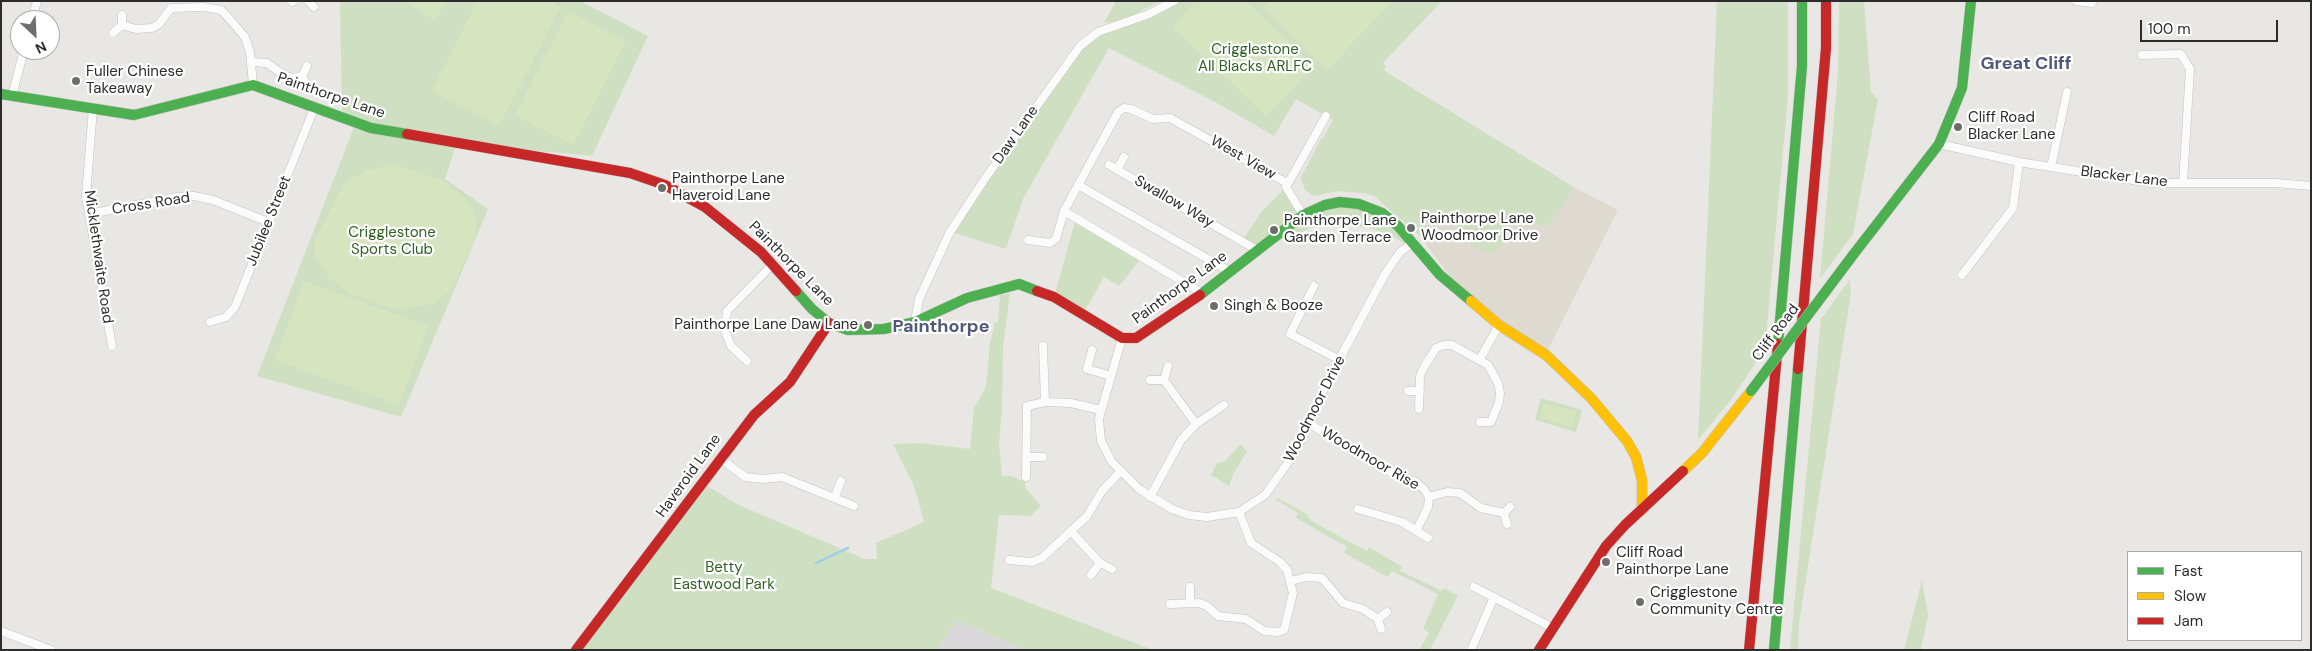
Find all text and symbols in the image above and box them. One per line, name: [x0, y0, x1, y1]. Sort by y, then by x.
north arrow: [10, 10, 60, 60]
scale bar: [2142, 10, 2280, 42]
text: 100 m: [2148, 19, 2191, 39]
text: N: [32, 37, 49, 58]
park label: Crigglestone All Blacks ARLFC: [1198, 41, 1312, 76]
district label: Great Cliff: [1981, 53, 2071, 75]
place label: Fuller Chinese Takeaway: [86, 63, 184, 98]
street label: Painthorpe Lane: [275, 69, 387, 123]
marker: Fuller Chinese Takeaway: [70, 75, 82, 87]
street label: Daw Lane: [989, 102, 1043, 168]
place label: Cliff Road Blacker Lane: [1968, 109, 2055, 144]
marker: Cliff Road Blacker Lane: [1952, 121, 1964, 133]
street label: West View: [1207, 132, 1279, 184]
street label: Blacker Lane: [2080, 163, 2168, 191]
place label: Painthorpe Lane Haveroid Lane: [672, 170, 785, 205]
street label: Swallow Way: [1131, 172, 1217, 232]
street label: Jubilee Street: [243, 173, 295, 269]
marker: Painthorpe Lane Haveroid Lane: [656, 182, 668, 194]
street label: Micklethwaite Road: [80, 189, 116, 325]
street label: Cross Road: [111, 189, 191, 219]
place label: Painthorpe Lane Woodmoor Drive: [1421, 210, 1538, 245]
place label: Painthorpe Lane Garden Terrace: [1284, 212, 1397, 247]
street label: Painthorpe Lane: [745, 218, 837, 310]
marker: Painthorpe Lane Woodmoor Drive: [1405, 222, 1417, 234]
park label: Crigglestone Sports Club: [348, 224, 436, 259]
marker: Painthorpe Lane Garden Terrace: [1268, 224, 1280, 236]
street label: Painthorpe Lane: [1129, 248, 1231, 328]
place label: Singh & Booze: [1224, 297, 1323, 315]
marker: Singh & Booze: [1208, 300, 1220, 312]
street label: Cliff Road: [1749, 301, 1803, 365]
place label: Painthorpe Lane Daw Lane: [674, 316, 858, 334]
district label: Painthorpe: [893, 316, 989, 338]
marker: Painthorpe Lane Daw Lane: [862, 319, 874, 331]
street label: Woodmoor Drive: [1280, 353, 1350, 465]
street label: Woodmoor Rise: [1318, 424, 1422, 494]
street label: Haveroid Lane: [653, 431, 725, 521]
place label: Cliff Road Painthorpe Lane: [1616, 544, 1729, 579]
legend: [2127, 551, 2302, 641]
marker: Cliff Road Painthorpe Lane: [1600, 556, 1612, 568]
park label: Betty Eastwood Park: [673, 559, 775, 594]
text: Fast: [2174, 561, 2203, 581]
place label: Crigglestone Community Centre: [1650, 584, 1783, 619]
text: Slow: [2174, 586, 2206, 606]
marker: Crigglestone Community Centre: [1634, 596, 1646, 608]
text: Jam: [2174, 611, 2203, 631]

